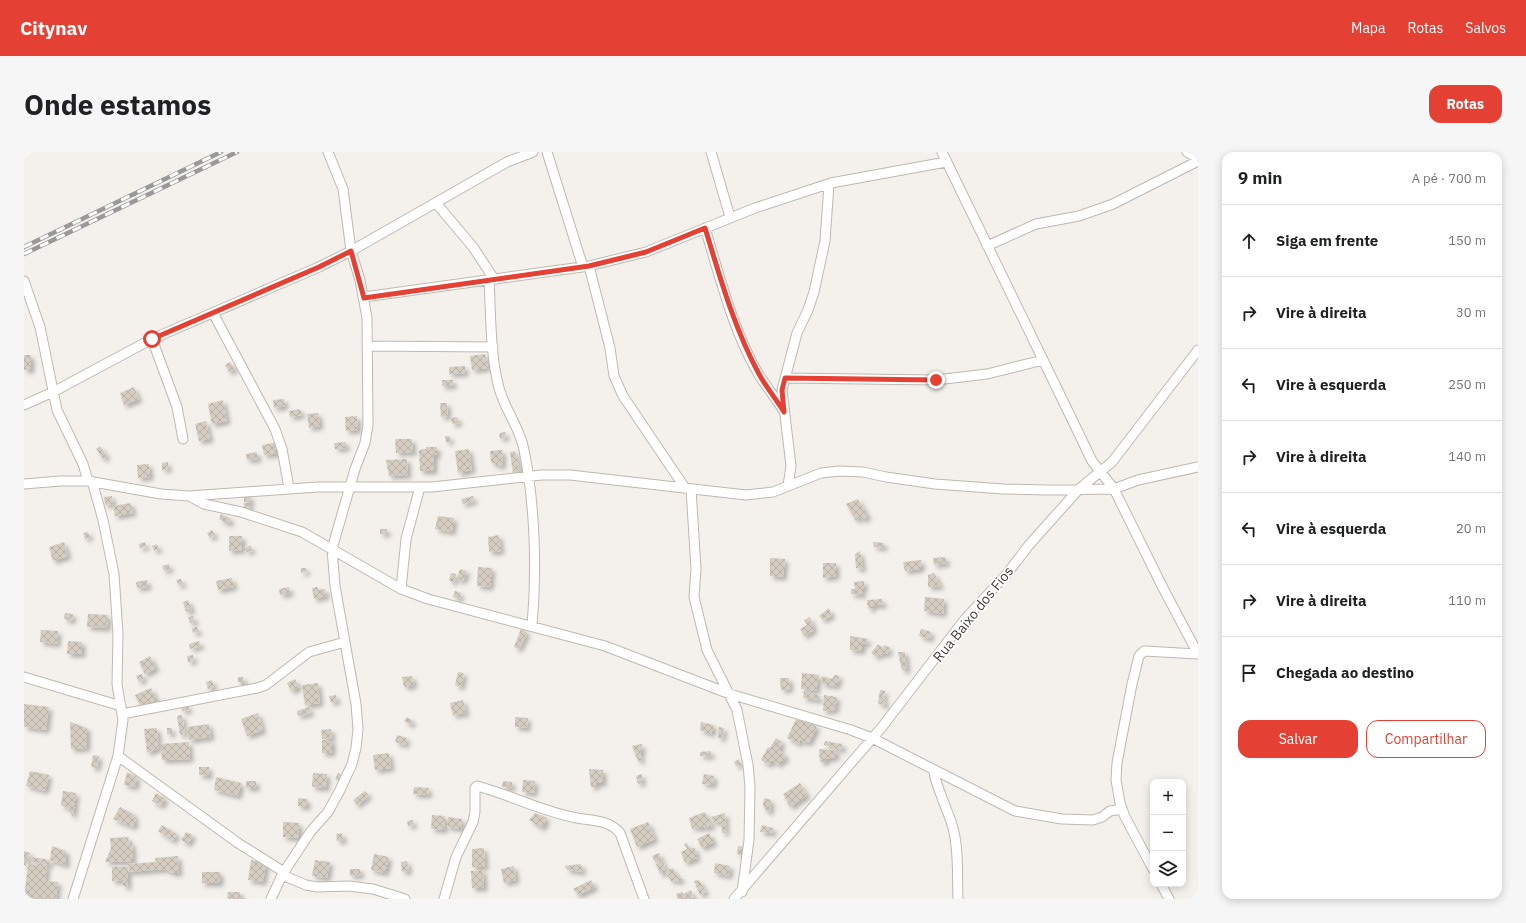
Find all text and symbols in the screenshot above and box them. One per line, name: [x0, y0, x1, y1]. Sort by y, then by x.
text: Citynav: [20, 16, 87, 40]
text: Mapa: [1351, 19, 1385, 37]
text: Rotas: [1407, 19, 1443, 37]
text: Salvos: [1465, 19, 1506, 37]
button: Rotas: [1429, 85, 1502, 123]
text: Onde estamos: [24, 86, 211, 123]
text: 9 min: [1238, 167, 1282, 189]
text: A pé · 700 m: [1412, 170, 1486, 187]
icon: ahead: [1238, 230, 1260, 252]
text: Siga em frente: [1276, 231, 1378, 250]
text: 150 m: [1448, 232, 1486, 249]
icon: right: [1238, 302, 1260, 324]
text: Vire à direita: [1276, 303, 1366, 322]
text: 30 m: [1456, 304, 1486, 321]
route start: [143, 330, 161, 348]
route end: [927, 371, 945, 389]
icon: left: [1238, 374, 1260, 396]
text: Vire à esquerda: [1276, 375, 1386, 394]
text: 250 m: [1448, 376, 1486, 393]
icon: right: [1238, 446, 1260, 468]
text: Vire à direita: [1276, 447, 1366, 466]
text: 140 m: [1448, 448, 1486, 465]
icon: left: [1238, 518, 1260, 540]
text: Vire à esquerda: [1276, 519, 1386, 538]
text: 20 m: [1456, 520, 1486, 537]
street label: Rua Baixo dos Fios: [929, 562, 1017, 665]
icon: right: [1238, 590, 1260, 612]
text: Vire à direita: [1276, 591, 1366, 610]
text: 110 m: [1448, 592, 1486, 609]
icon: arrive: [1238, 662, 1260, 684]
text: Chegada ao destino: [1276, 663, 1414, 682]
button: Salvar: [1238, 720, 1358, 758]
button: Compartilhar: [1366, 720, 1486, 758]
map controls: [1150, 779, 1186, 887]
button: +: [1150, 779, 1186, 815]
button: −: [1150, 815, 1186, 851]
button: layers: [1150, 851, 1186, 887]

